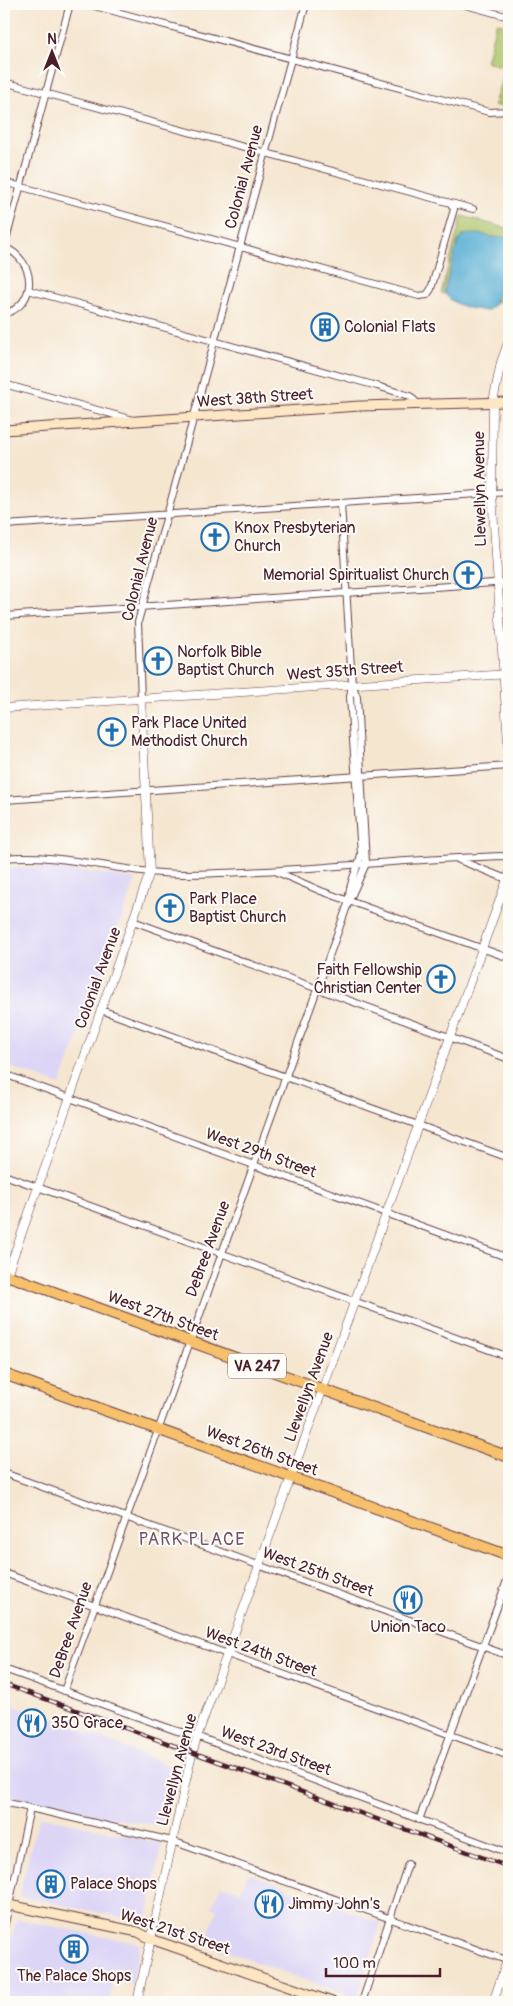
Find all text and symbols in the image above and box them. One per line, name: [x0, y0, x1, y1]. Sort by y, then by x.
north arrow: [28, 28, 78, 78]
text: N: [47, 31, 57, 48]
street label: Colonial Avenue: [221, 123, 267, 231]
building icon: Colonial Flats: [310, 312, 340, 342]
place label: Colonial Flats: [344, 317, 435, 337]
street label: West 38th Street: [196, 384, 314, 412]
street label: Llewellyn Avenue: [469, 431, 491, 547]
street label: Colonial Avenue: [117, 515, 163, 623]
place label: Knox Presbyterian Church: [234, 518, 355, 556]
church icon: Knox Presbyterian Church: [200, 522, 230, 552]
church icon: Memorial Spiritualist Church: [453, 560, 483, 590]
place label: Memorial Spiritualist Church: [263, 565, 449, 585]
place label: Norfolk Bible Baptist Church: [177, 642, 274, 680]
church icon: Norfolk Bible Baptist Church: [143, 646, 173, 676]
street label: West 35th Street: [286, 657, 405, 685]
place label: Park Place United Methodist Church: [131, 713, 248, 751]
church icon: Park Place United Methodist Church: [97, 717, 127, 747]
place label: Park Place Baptist Church: [189, 889, 286, 927]
church icon: Park Place Baptist Church: [155, 893, 185, 923]
street label: Colonial Avenue: [70, 924, 126, 1031]
place label: Faith Fellowship Christian Center: [314, 960, 422, 998]
church icon: Faith Fellowship Christian Center: [426, 964, 456, 994]
street label: West 29th Street: [203, 1124, 320, 1183]
street label: DeBree Avenue: [181, 1198, 235, 1300]
street label: West 27th Street: [105, 1287, 222, 1346]
street label: Llewellyn Avenue: [280, 1329, 338, 1445]
road number: VA 247: [228, 1354, 286, 1378]
street label: West 26th Street: [203, 1421, 321, 1481]
district label: PARK PLACE: [138, 1528, 246, 1551]
street label: West 25th Street: [260, 1543, 377, 1602]
street label: DeBree Avenue: [45, 1579, 97, 1681]
restaurant icon: Union Taco: [393, 1585, 423, 1615]
place label: Union Taco: [370, 1617, 446, 1637]
street label: West 24th Street: [202, 1622, 320, 1682]
restaurant icon: 350 Grace: [17, 1708, 47, 1738]
street label: Llewellyn Avenue: [152, 1711, 202, 1828]
place label: 350 Grace: [51, 1713, 123, 1733]
street label: West 23rd Street: [218, 1722, 334, 1780]
building icon: Palace Shops: [36, 1869, 66, 1899]
place label: Palace Shops: [70, 1874, 157, 1894]
restaurant icon: Jimmy John's: [254, 1889, 284, 1919]
place label: Jimmy John's: [288, 1894, 380, 1914]
street label: West 21st Street: [118, 1905, 233, 1959]
building icon: The Palace Shops: [59, 1934, 89, 1964]
scale bar: [326, 1946, 439, 1978]
text: 100 m: [333, 1954, 376, 1973]
place label: The Palace Shops: [17, 1966, 131, 1986]

